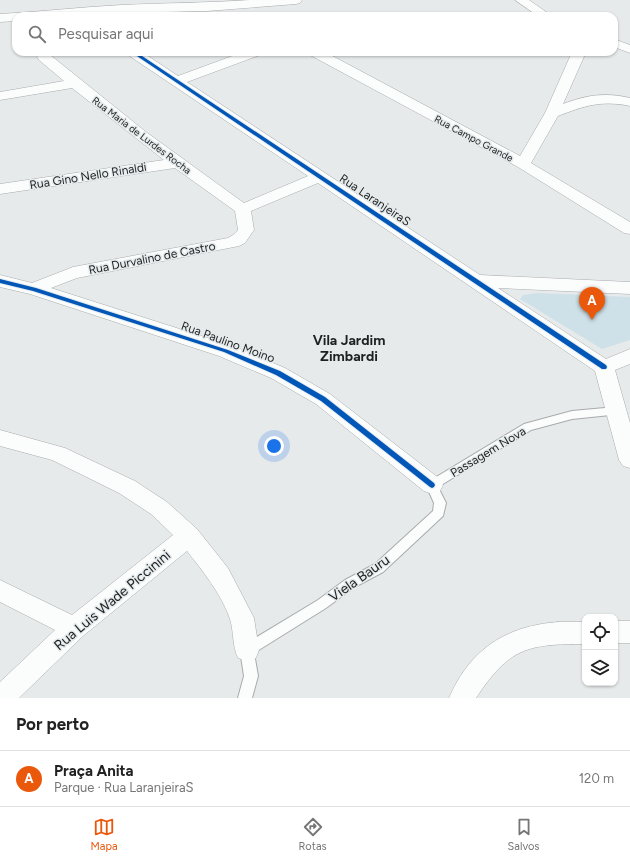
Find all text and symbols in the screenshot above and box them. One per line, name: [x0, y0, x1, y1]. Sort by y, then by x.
search box: [12, 12, 618, 56]
icon: search: [26, 23, 48, 45]
text: Pesquisar aqui: [58, 25, 154, 43]
street label: Rua Maria de Lurdes Rocha: [90, 94, 194, 177]
street label: Rua Campo Grande: [432, 112, 516, 165]
street label: Rua Gino Nello Rinaldi: [28, 160, 148, 192]
street label: Rua LaranjeiraS: [337, 171, 413, 229]
street label: Rua Durvalino de Castro: [87, 239, 217, 277]
pin: A: [579, 287, 605, 320]
street label: Rua Paulino Moino: [179, 319, 277, 365]
district label: Vila Jardim Zimbardi: [313, 332, 385, 365]
street label: Passagem Nova: [448, 424, 528, 480]
your location: [264, 436, 284, 456]
street label: Rua Luis Wade Piccinini: [51, 547, 174, 654]
street label: Viela Bauru: [326, 551, 393, 606]
map controls: [582, 614, 618, 686]
button: locate: [582, 614, 618, 650]
button: layers: [582, 650, 618, 686]
text: Por perto: [16, 714, 89, 734]
text: Praça Anita: [54, 762, 134, 780]
text: A: [24, 771, 34, 786]
text: 120 m: [579, 771, 614, 786]
text: Parque · Rua LaranjeiraS: [54, 780, 194, 795]
tab: Mapa: [90, 816, 118, 853]
tab: Rotas: [298, 816, 327, 853]
tab: Salvos: [508, 816, 539, 853]

